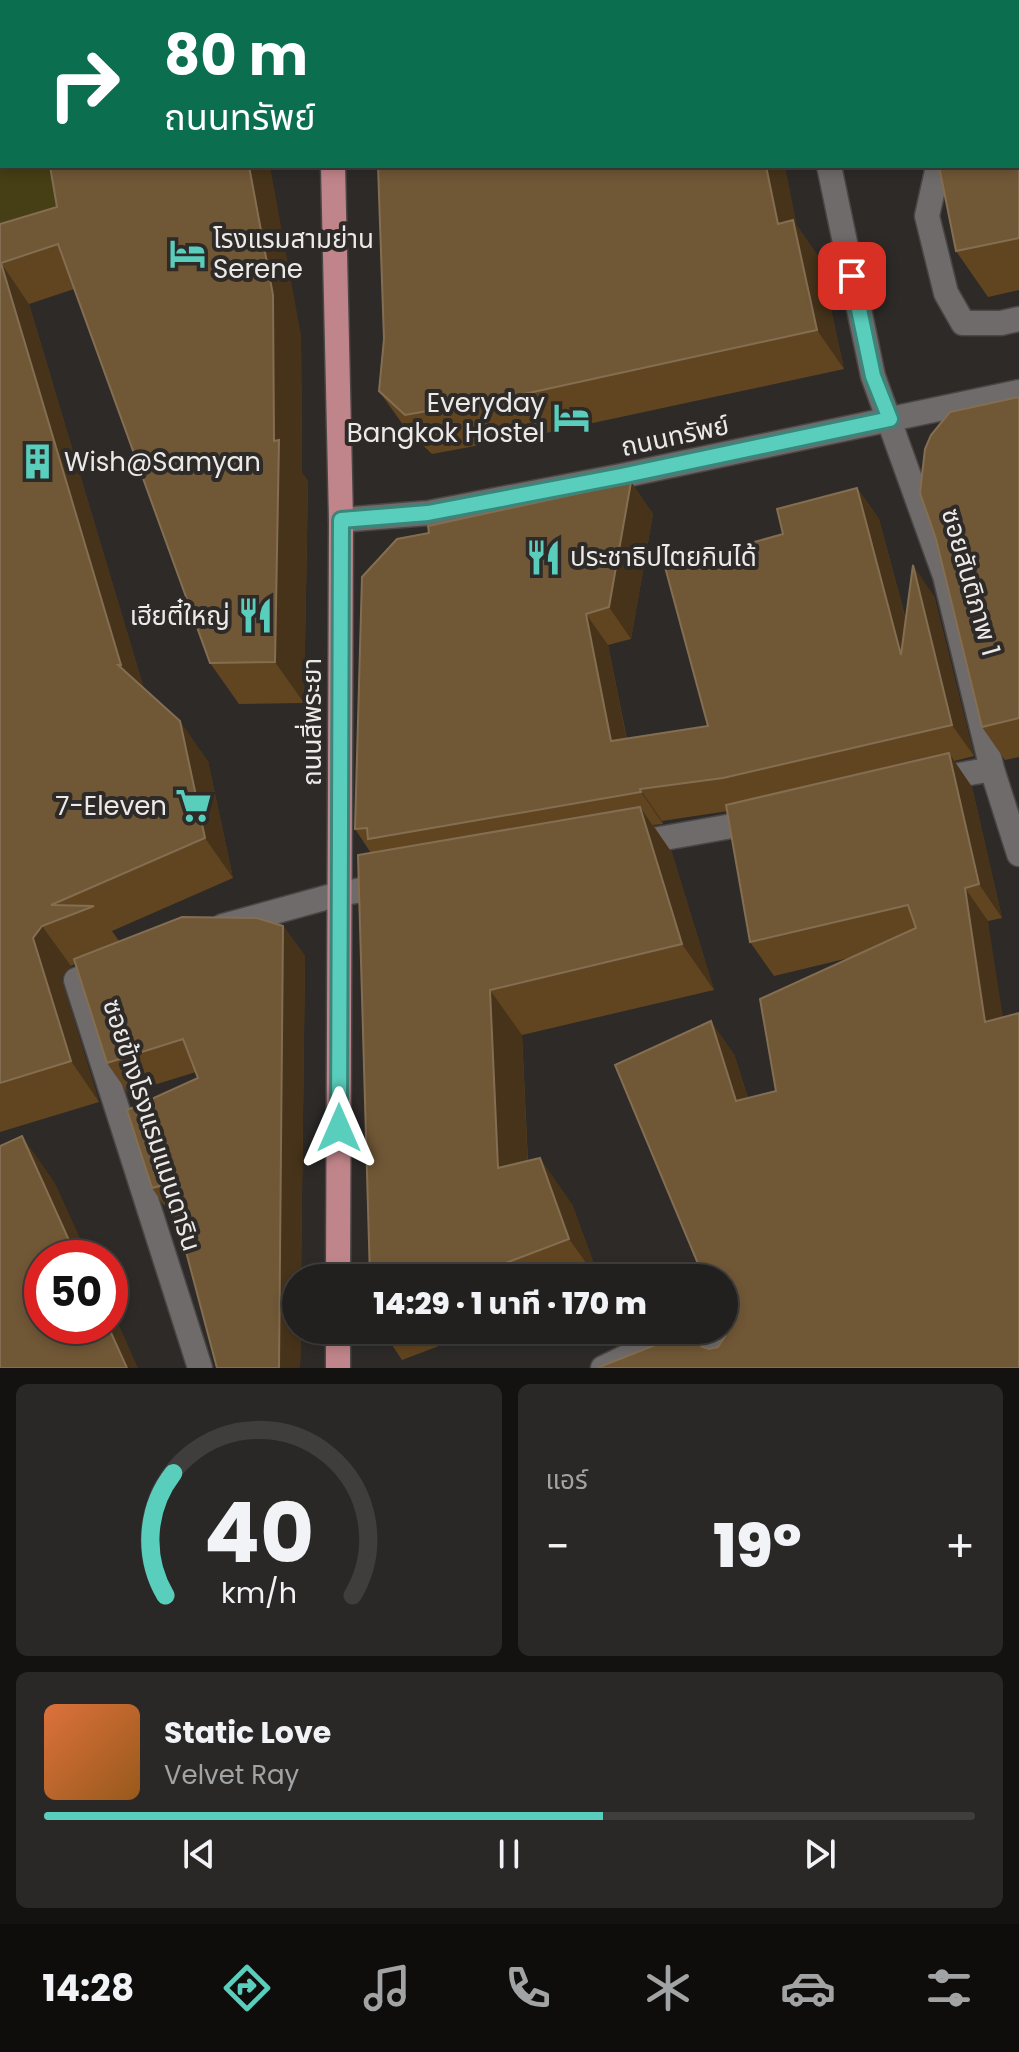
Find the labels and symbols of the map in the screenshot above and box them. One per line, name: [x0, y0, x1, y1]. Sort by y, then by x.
place label: โรงแรมสามย่าน Serene: [213, 221, 374, 287]
hotel icon: โรงแรมสามย่าน Serene: [168, 235, 206, 273]
pin: [818, 242, 886, 310]
place label: Everyday Bangkok Hostel: [347, 385, 545, 451]
hotel icon: Everyday Bangkok Hostel: [552, 399, 590, 437]
street label: ถนนทรัพย์: [618, 407, 733, 465]
building icon: Wish@Samyan: [19, 443, 57, 481]
place label: Wish@Samyan: [64, 444, 261, 480]
street label: ซอยสันติภาพ 1: [933, 504, 1009, 660]
restaurant icon: ประชาธิปไตยกินได้: [525, 538, 563, 576]
place label: ประชาธิปไตยกินได้: [570, 539, 757, 575]
restaurant icon: เฮียตี๋ใหญ่: [237, 597, 275, 635]
place label: เฮียตี๋ใหญ่: [130, 598, 230, 634]
street label: ถนนสี่พระยา: [294, 658, 330, 786]
supermarket icon: 7-Eleven: [174, 787, 212, 825]
place label: 7-Eleven: [55, 788, 167, 824]
street label: ซอยข้างโรงแรมแมนดาริน: [94, 994, 210, 1256]
position arrow: [297, 1086, 381, 1170]
speed limit sign: 50: [24, 1240, 128, 1344]

